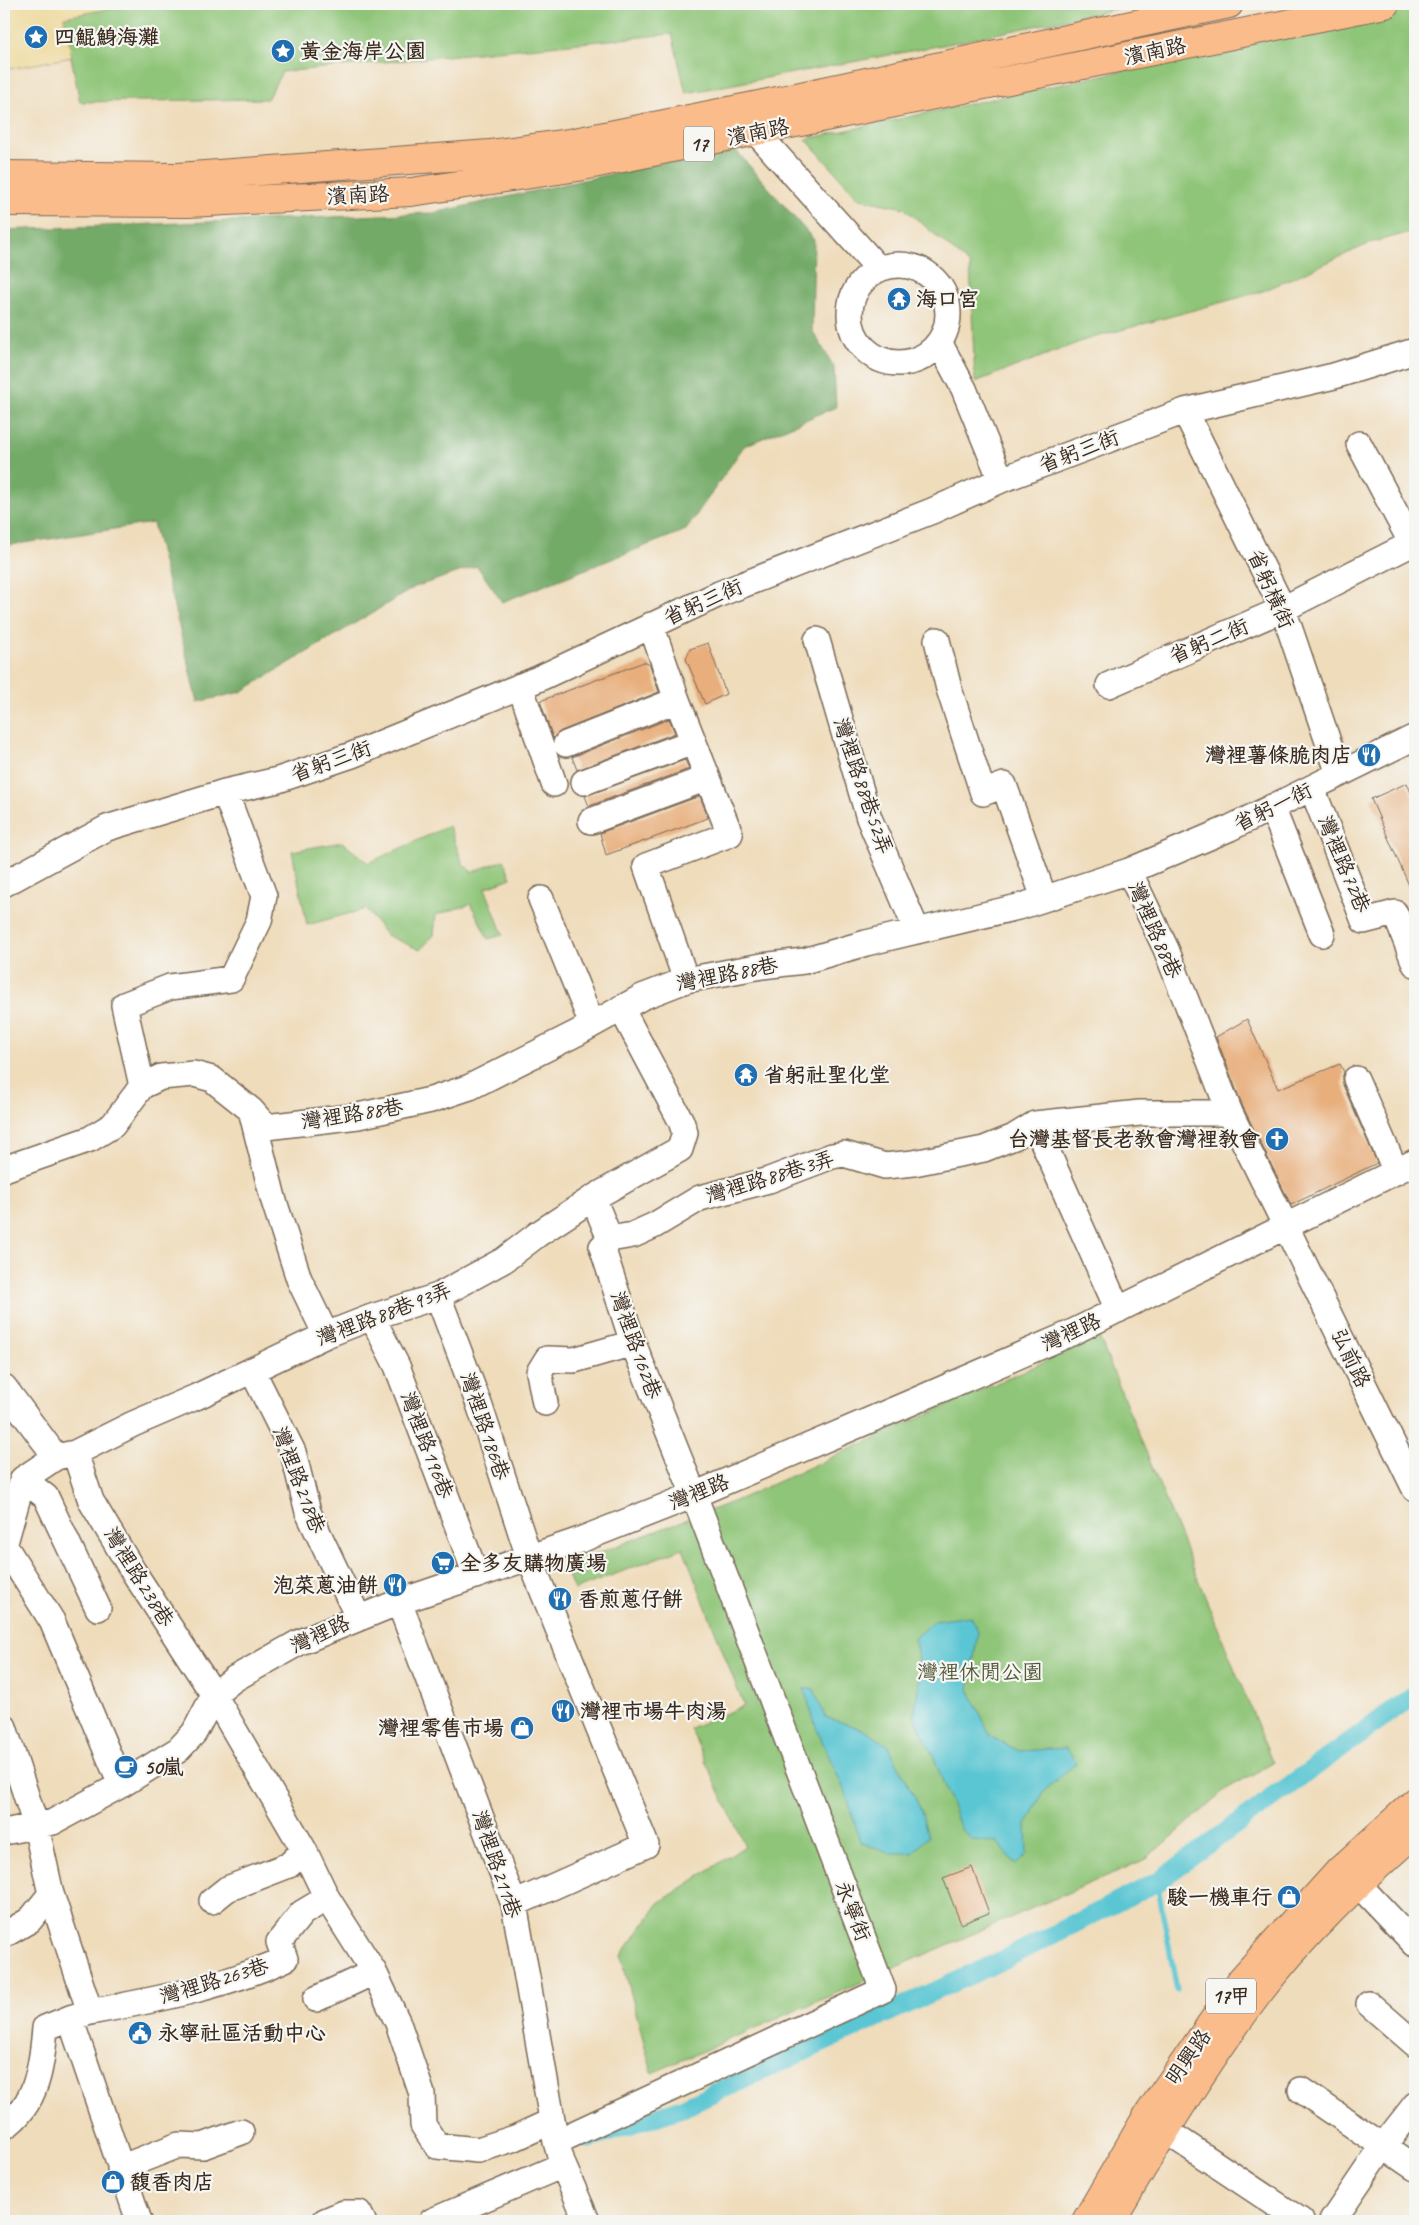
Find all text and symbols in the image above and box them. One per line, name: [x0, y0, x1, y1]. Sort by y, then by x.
place icon: 四鯤鯓海灘: [23, 24, 49, 50]
place label: 四鯤鯓海灘: [54, 24, 159, 50]
street label: 濱南路: [1121, 32, 1189, 70]
place icon: 黃金海岸公園: [270, 38, 296, 64]
place label: 黃金海岸公園: [300, 38, 426, 64]
street label: 濱南路: [725, 113, 791, 151]
road number: 17: [684, 126, 714, 162]
street label: 濱南路: [326, 180, 390, 210]
temple icon: 海口宮: [886, 286, 912, 312]
place label: 海口宮: [916, 286, 979, 312]
street label: 省躬三街: [1035, 424, 1123, 478]
street label: 省躬橫街: [1242, 545, 1300, 633]
street label: 省躬三街: [659, 573, 747, 631]
street label: 省躬二街: [1165, 613, 1253, 669]
street label: 灣裡路88巷52弄: [827, 714, 899, 858]
street label: 省躬三街: [287, 734, 375, 788]
place label: 灣裡薯條脆肉店: [1205, 742, 1352, 768]
restaurant icon: 灣裡薯條脆肉店: [1356, 742, 1382, 768]
street label: 省躬一街: [1230, 777, 1316, 837]
street label: 灣裡路72巷: [1312, 812, 1376, 916]
street label: 灣裡路88巷: [1122, 878, 1188, 982]
street label: 灣裡路88巷: [674, 951, 780, 997]
temple icon: 省躬社聖化堂: [733, 1062, 759, 1088]
place label: 省躬社聖化堂: [764, 1062, 890, 1088]
street label: 灣裡路88巷: [299, 1093, 405, 1135]
place label: 台灣基督長老教會灣裡教會: [1008, 1126, 1260, 1152]
church icon: 台灣基督長老教會灣裡教會: [1264, 1126, 1290, 1152]
street label: 灣裡路88巷3弄: [702, 1145, 838, 1209]
street label: 灣裡路88巷93弄: [313, 1276, 455, 1352]
street label: 灣裡路162巷: [605, 1288, 667, 1402]
street label: 灣裡路: [1037, 1307, 1105, 1357]
street label: 弘前路: [1326, 1324, 1376, 1392]
street label: 灣裡路186巷: [454, 1369, 516, 1483]
street label: 灣裡路196巷: [395, 1388, 459, 1502]
street label: 灣裡路218巷: [267, 1423, 331, 1537]
street label: 灣裡路: [665, 1468, 733, 1516]
street label: 灣裡路238巷: [98, 1522, 180, 1632]
supermarket icon: 全多友購物廣場: [430, 1550, 456, 1576]
place label: 全多友購物廣場: [460, 1550, 607, 1576]
place label: 泡菜蔥油餅: [273, 1572, 378, 1598]
restaurant icon: 泡菜蔥油餅: [382, 1572, 408, 1598]
restaurant icon: 香煎蔥仔餅: [547, 1586, 573, 1612]
place label: 香煎蔥仔餅: [578, 1586, 683, 1612]
street label: 灣裡路: [286, 1609, 354, 1659]
park label: 灣裡休閒公園: [917, 1659, 1043, 1685]
restaurant icon: 灣裡市場牛肉湯: [550, 1698, 576, 1724]
place label: 灣裡市場牛肉湯: [580, 1698, 727, 1724]
place label: 灣裡零售市場: [378, 1715, 504, 1741]
shop icon: 灣裡零售市場: [509, 1715, 535, 1741]
cafe icon: 50嵐: [113, 1754, 139, 1780]
place label: 50嵐: [144, 1754, 184, 1780]
street label: 灣裡路211巷: [466, 1807, 528, 1921]
street label: 永寧街: [830, 1877, 876, 1945]
place label: 駿一機車行: [1167, 1884, 1272, 1910]
shop icon: 駿一機車行: [1276, 1884, 1302, 1910]
street label: 灣裡路263巷: [156, 1952, 272, 2010]
road number: 17甲: [1206, 1978, 1256, 2014]
public building icon: 永寧社區活動中心: [127, 2020, 153, 2046]
place label: 永寧社區活動中心: [158, 2020, 326, 2046]
street label: 明興路: [1159, 2024, 1217, 2090]
shop icon: 馥香肉店: [100, 2169, 126, 2195]
place label: 馥香肉店: [130, 2169, 214, 2195]

